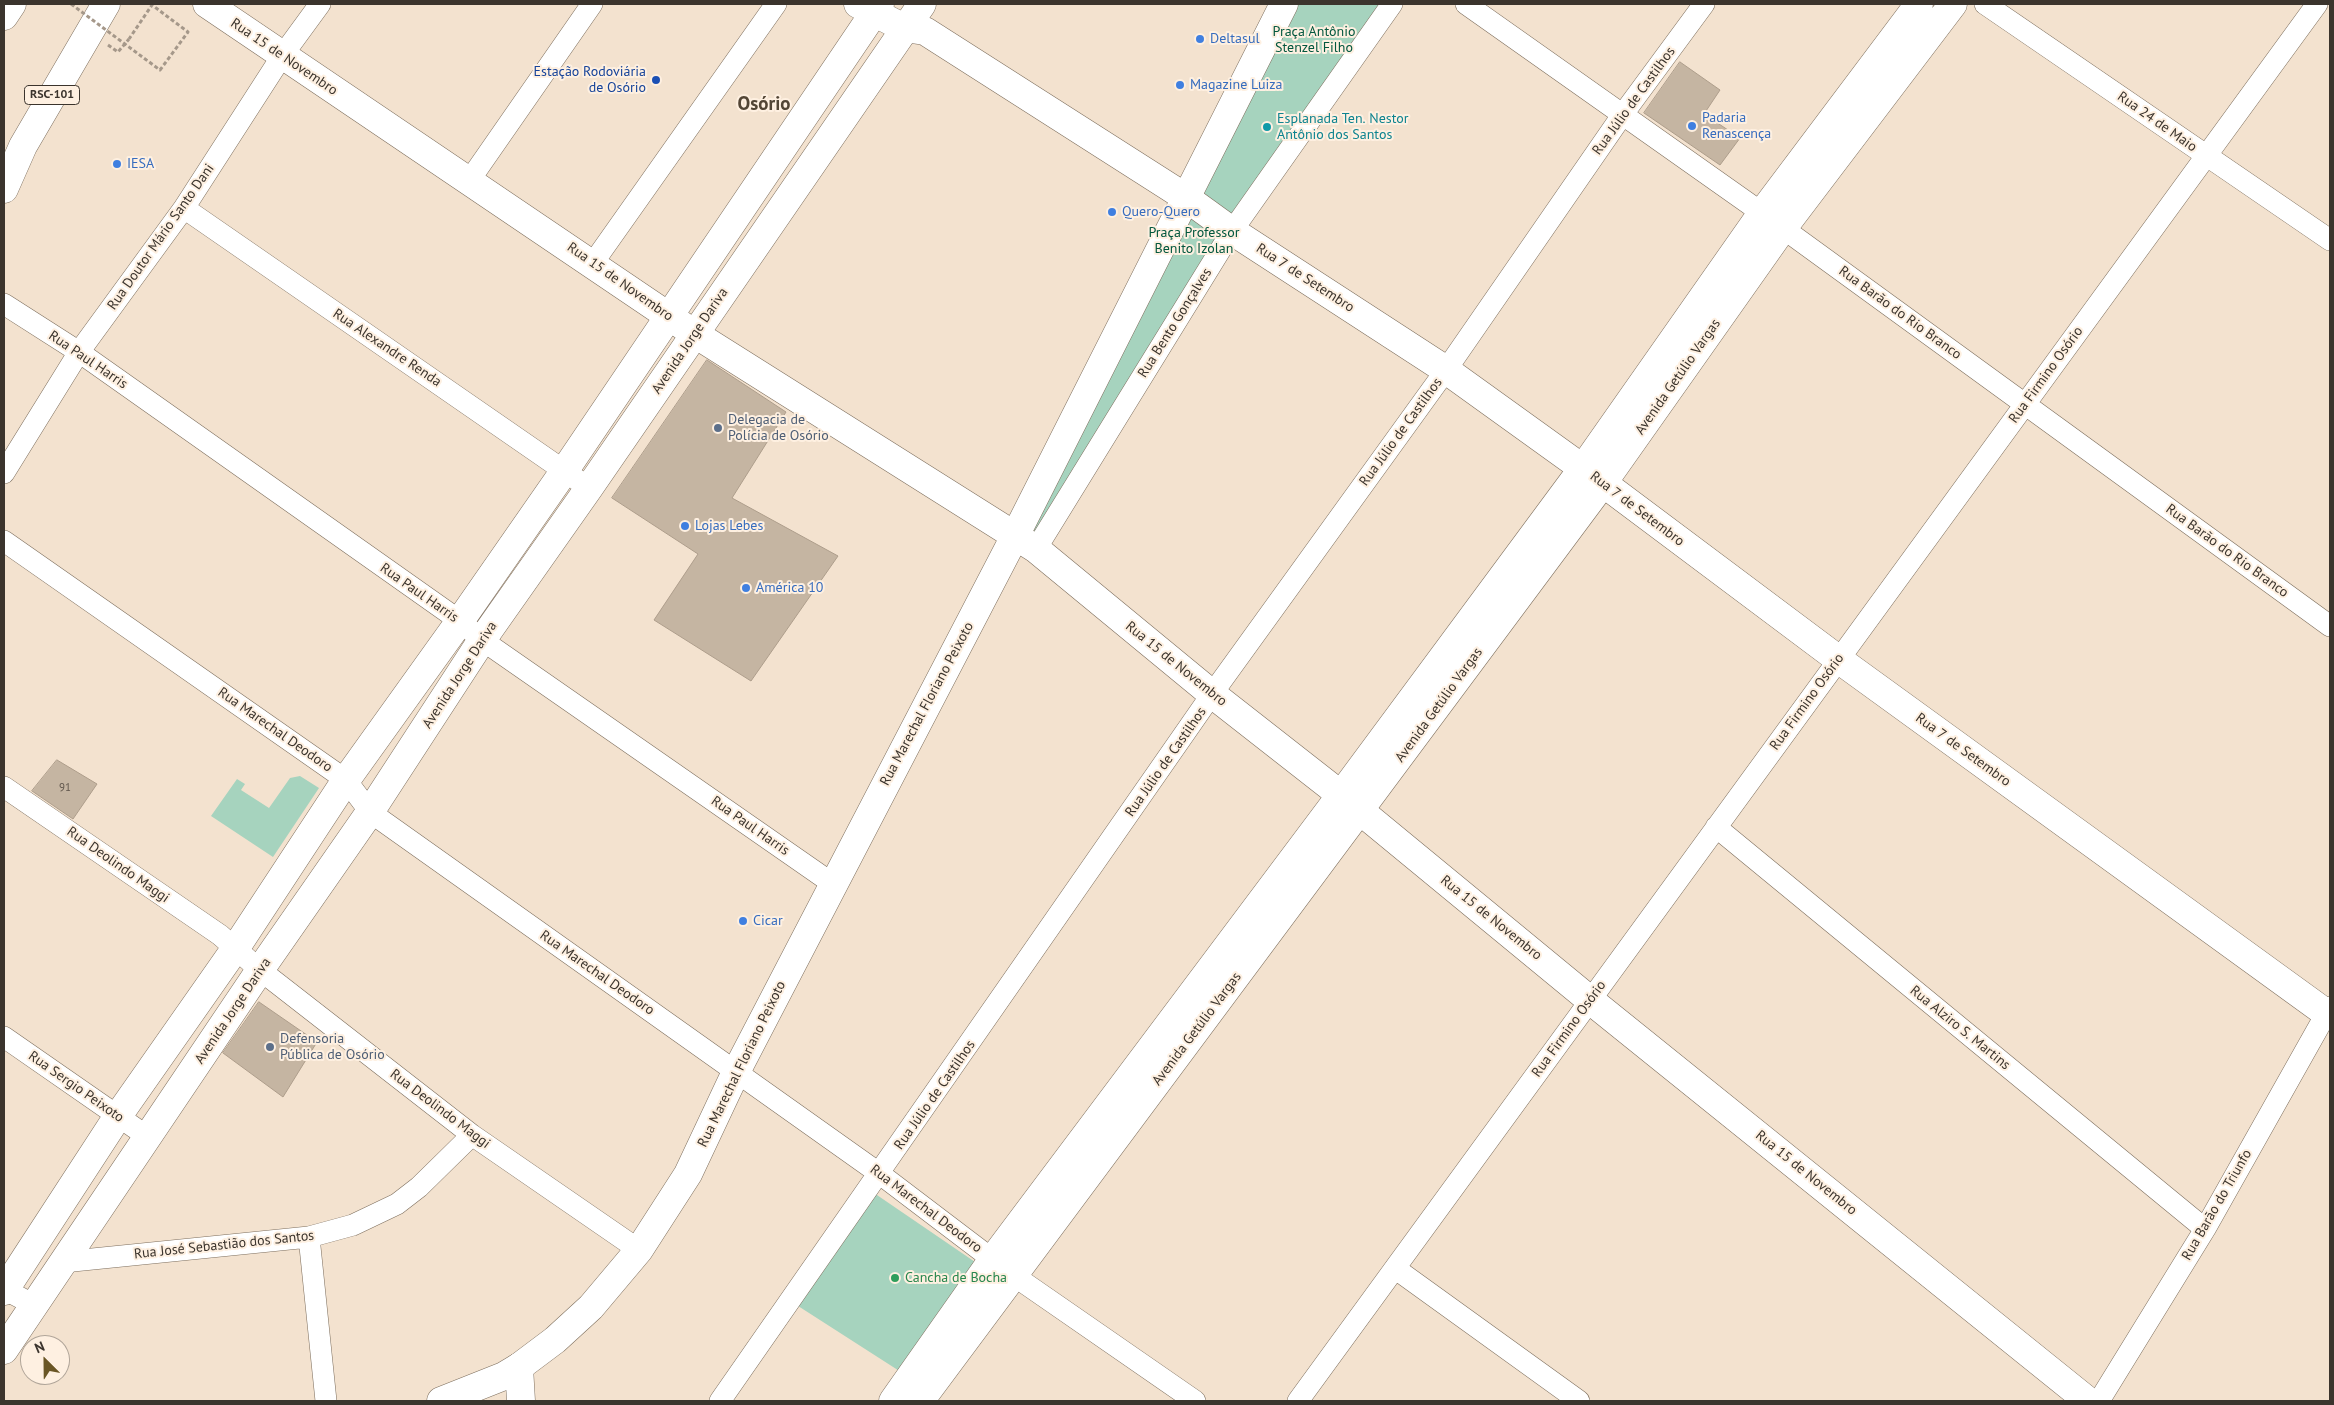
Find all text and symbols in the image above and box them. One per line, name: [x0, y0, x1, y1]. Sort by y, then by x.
street label: Rua 15 de Novembro: [227, 15, 341, 99]
park label: Praça Antônio Stenzel Filho: [1273, 24, 1355, 56]
place label: Deltasul: [1210, 31, 1260, 47]
marker: Deltasul: [1194, 33, 1206, 45]
street label: Rua Júlio de Castilhos: [1589, 44, 1679, 158]
place label: Estação Rodoviária de Osório: [533, 64, 646, 96]
marker: Estação Rodoviária de Osório: [650, 74, 662, 86]
place label: Magazine Luiza: [1190, 77, 1282, 93]
marker: Magazine Luiza: [1174, 79, 1186, 91]
road number: RSC-101: [24, 86, 80, 104]
street label: Rua 24 de Maio: [2114, 88, 2200, 156]
district label: Osório: [738, 94, 790, 116]
place label: Padaria Renascença: [1702, 110, 1771, 142]
place label: Esplanada Ten. Nestor Antônio dos Santos: [1277, 111, 1409, 144]
marker: Padaria Renascença: [1686, 120, 1698, 132]
marker: Esplanada Ten. Nestor Antônio dos Santos: [1261, 121, 1273, 133]
place label: IESA: [127, 156, 154, 172]
marker: IESA: [111, 158, 123, 170]
street label: Rua Doutor Mário Santo Dani: [104, 161, 218, 313]
place label: Quero-Quero: [1122, 204, 1200, 220]
marker: Quero-Quero: [1106, 206, 1118, 218]
park label: Praça Professor Benito Izolan: [1149, 225, 1239, 258]
street label: Rua 15 de Novembro: [564, 239, 676, 325]
street label: Rua 7 de Setembro: [1253, 240, 1357, 316]
street label: Rua Barão do Rio Branco: [1835, 263, 1965, 363]
street label: Rua Bento Gonçalves: [1135, 265, 1215, 381]
street label: Avenida Jorge Dariva: [648, 285, 732, 397]
street label: Rua Alexandre Renda: [330, 305, 444, 391]
street label: Avenida Getúlio Vargas: [1632, 316, 1724, 438]
street label: Rua Firmino Osório: [2005, 323, 2087, 427]
street label: Rua Paul Harris: [45, 327, 131, 393]
street label: Rua Júlio de Castilhos: [1356, 375, 1446, 489]
place label: Delegacia de Polícia de Osório: [728, 412, 829, 444]
marker: Delegacia de Polícia de Osório: [712, 422, 724, 434]
street label: Rua 7 de Setembro: [1587, 468, 1687, 550]
street label: Rua Barão do Rio Branco: [2162, 501, 2292, 601]
place label: Lojas Lebes: [695, 518, 763, 534]
marker: Lojas Lebes: [679, 520, 691, 532]
street label: Rua Paul Harris: [377, 560, 461, 626]
place label: América 10: [756, 580, 823, 596]
marker: América 10: [740, 582, 752, 594]
street label: Avenida Jorge Dariva: [419, 618, 501, 732]
street label: Rua 15 de Novembro: [1122, 618, 1230, 710]
street label: Rua Marechal Floriano Peixoto: [877, 619, 977, 789]
street label: Avenida Getúlio Vargas: [1392, 644, 1486, 766]
street label: Rua Firmino Osório: [1766, 650, 1848, 754]
street label: Rua Marechal Deodoro: [215, 684, 335, 776]
street label: Rua Júlio de Castilhos: [1122, 704, 1210, 820]
street label: Rua 7 de Setembro: [1912, 710, 2014, 790]
house number: 91: [59, 781, 71, 795]
street label: Rua Paul Harris: [708, 793, 792, 859]
street label: Rua Deolindo Maggi: [64, 823, 172, 907]
street label: Rua 15 de Novembro: [1437, 872, 1545, 964]
place label: Cicar: [753, 913, 783, 929]
marker: Cicar: [737, 915, 749, 927]
street label: Rua Marechal Deodoro: [537, 927, 657, 1019]
street label: Avenida Jorge Dariva: [191, 955, 275, 1067]
street label: Avenida Getúlio Vargas: [1149, 969, 1245, 1089]
street label: Rua Firmino Osório: [1528, 977, 1610, 1081]
street label: Rua Marechal Floriano Peixoto: [694, 978, 790, 1150]
street label: Rua Alziro S. Martins: [1906, 982, 2014, 1074]
place label: Defensoria Pública de Osório: [280, 1031, 385, 1064]
street label: Rua Júlio de Castilhos: [891, 1037, 979, 1153]
marker: Defensoria Pública de Osório: [264, 1041, 276, 1053]
street label: Rua Sergio Peixoto: [25, 1048, 127, 1126]
street label: Rua Deolindo Maggi: [387, 1066, 493, 1152]
street label: Rua 15 de Novembro: [1752, 1127, 1860, 1219]
street label: Rua Barão do Triunfo: [2178, 1147, 2256, 1263]
street label: Rua Marechal Deodoro: [867, 1161, 985, 1257]
street label: Rua José Sebastião dos Santos: [133, 1227, 315, 1263]
place label: Cancha de Bocha: [905, 1270, 1007, 1286]
marker: Cancha de Bocha: [889, 1272, 901, 1284]
north arrow: [20, 1335, 70, 1385]
text: N: [32, 1337, 47, 1357]

